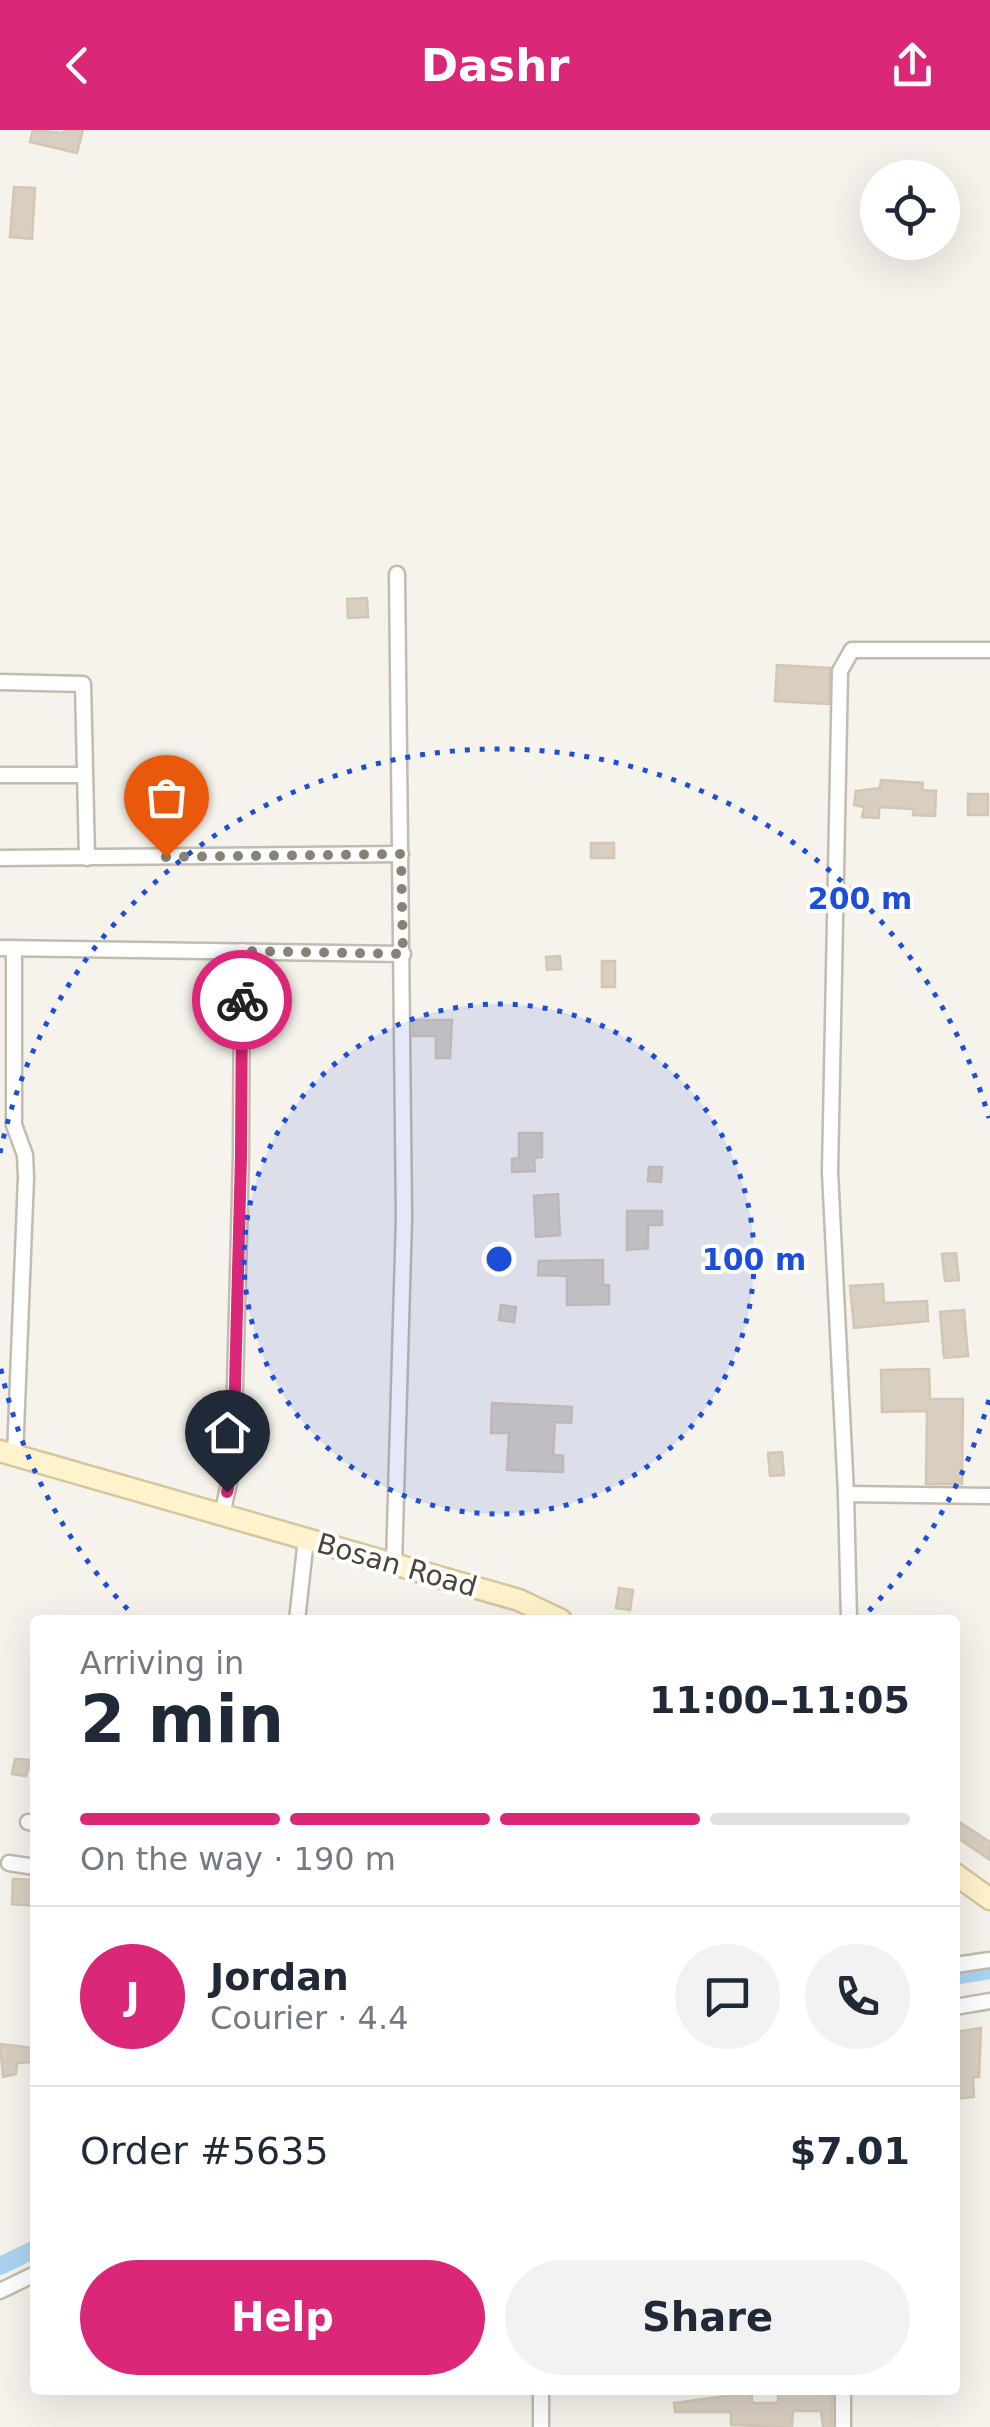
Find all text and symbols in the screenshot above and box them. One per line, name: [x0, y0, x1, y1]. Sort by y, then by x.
icon: back: [50, 38, 105, 93]
icon: share: [885, 38, 940, 93]
text: Dashr: [421, 39, 569, 92]
map controls: [860, 160, 960, 260]
button: locate: [860, 160, 960, 260]
pin: [124, 755, 209, 858]
icon: bag: [139, 770, 194, 825]
text: 200 m: [808, 881, 912, 916]
courier: [192, 950, 292, 1050]
icon: bike: [215, 973, 270, 1028]
centre of rings: [481, 1241, 517, 1277]
text: 100 m: [702, 1242, 806, 1277]
pin: [185, 1390, 270, 1493]
icon: home: [200, 1405, 255, 1460]
street label: Bosan Road: [313, 1526, 481, 1604]
text: Arriving in: [80, 1644, 244, 1682]
text: 11:00–11:05: [649, 1678, 910, 1722]
text: 2 min: [80, 1682, 284, 1757]
text: On the way · 190 m: [80, 1840, 396, 1878]
button: chat: [675, 1944, 780, 2049]
button: phone: [805, 1944, 910, 2049]
text: Jordan: [210, 1955, 349, 1999]
text: J: [125, 1974, 140, 2018]
text: Courier · 4.4: [210, 1999, 409, 2037]
text: Order #5635: [80, 2129, 329, 2173]
text: $7.01: [790, 2129, 910, 2173]
button: Help: [80, 2260, 485, 2375]
button: Share: [505, 2260, 910, 2375]

